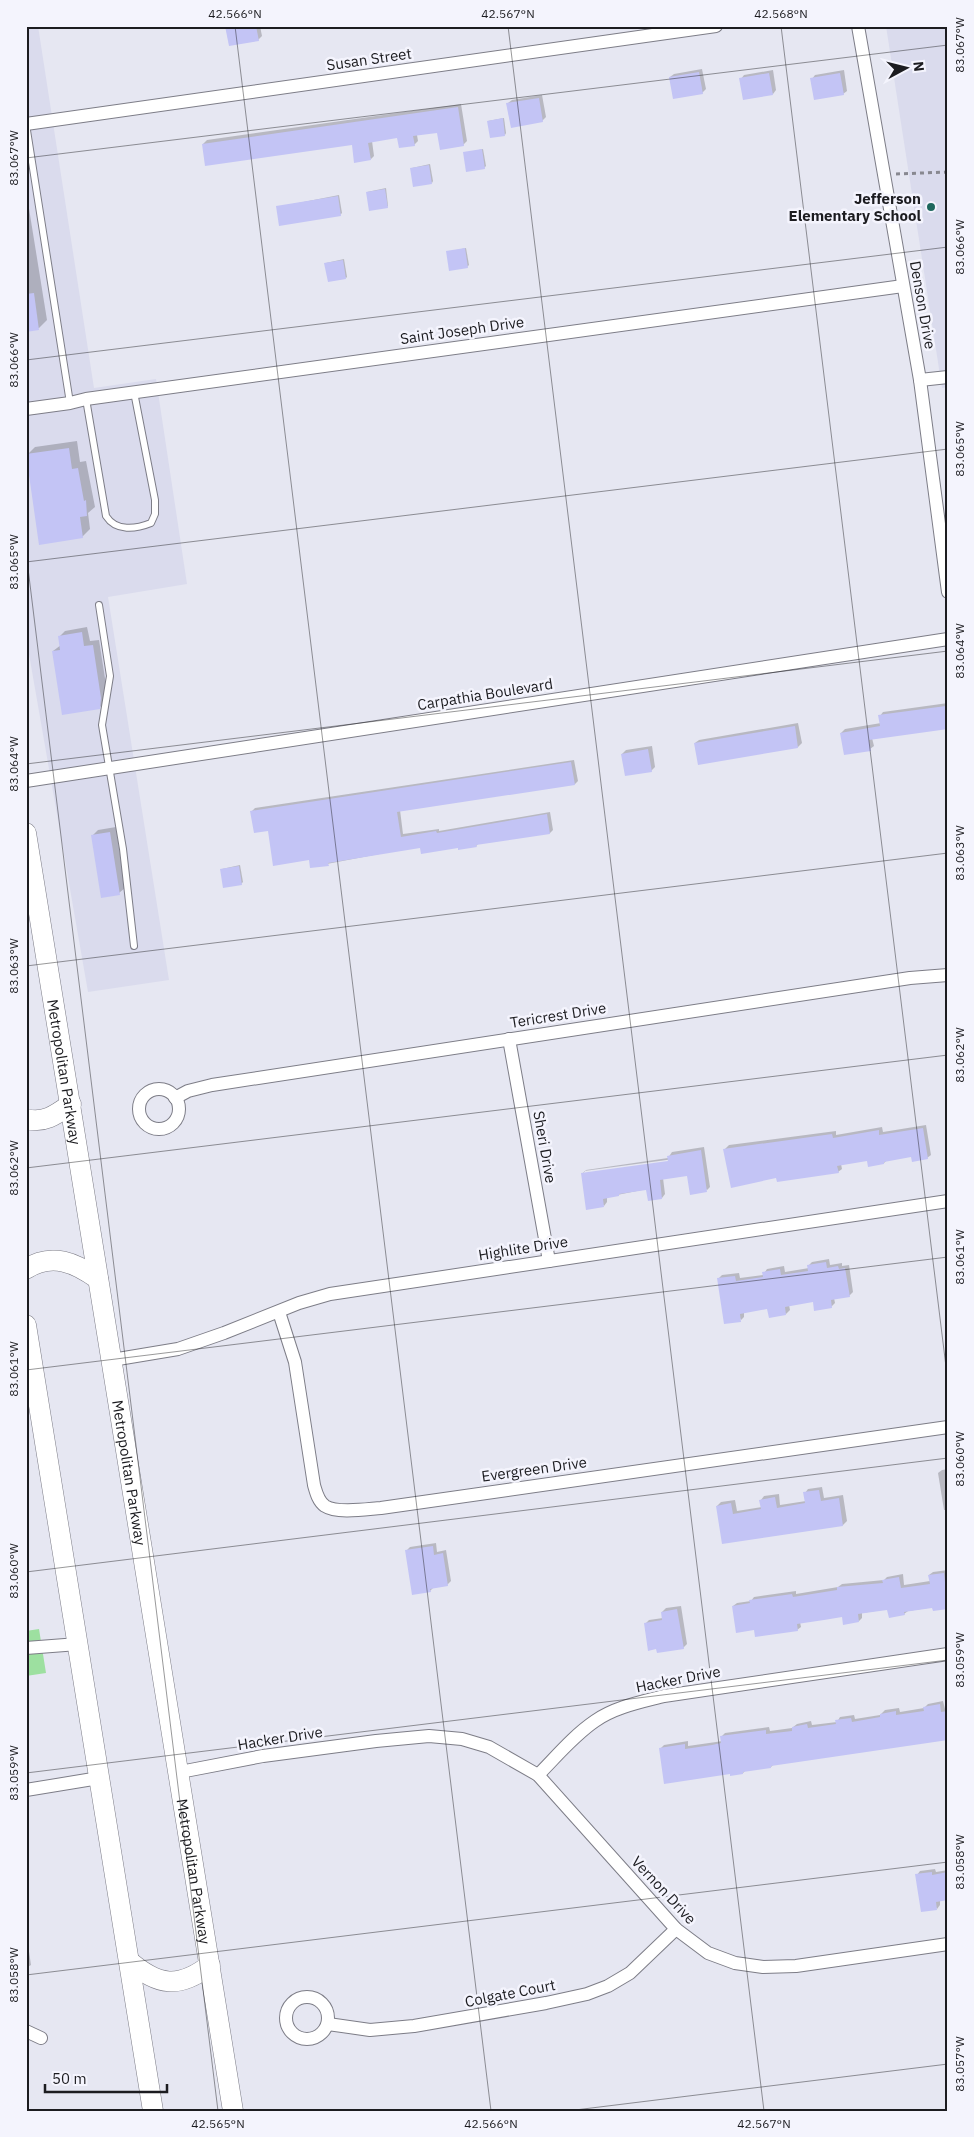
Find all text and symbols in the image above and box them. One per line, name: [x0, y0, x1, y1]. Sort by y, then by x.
text: 42.566°N: [208, 6, 262, 21]
text: 42.567°N: [481, 6, 535, 21]
text: 42.568°N: [754, 6, 808, 21]
text: 83.067°W: [952, 17, 967, 73]
north arrow: [882, 42, 932, 92]
street label: Susan Street: [325, 44, 413, 74]
text: N: [909, 60, 928, 73]
text: 83.067°W: [6, 130, 21, 186]
place label: Jefferson Elementary School: [789, 189, 921, 225]
marker: Jefferson Elementary School: [925, 201, 937, 213]
text: 83.066°W: [952, 219, 967, 275]
street label: Denson Drive: [906, 259, 940, 351]
street label: Saint Joseph Drive: [399, 312, 525, 348]
text: 83.066°W: [6, 332, 21, 388]
text: 83.065°W: [952, 421, 967, 477]
text: 83.065°W: [6, 534, 21, 590]
text: 83.064°W: [952, 623, 967, 679]
street label: Carpathia Boulevard: [416, 674, 554, 714]
text: 83.064°W: [6, 736, 21, 792]
text: 83.063°W: [952, 825, 967, 881]
text: 83.063°W: [6, 938, 21, 994]
street label: Metropolitan Parkway: [44, 998, 86, 1146]
street label: Tericrest Drive: [509, 998, 607, 1032]
text: 83.062°W: [952, 1027, 967, 1083]
street label: Sheri Drive: [529, 1109, 561, 1185]
text: 83.062°W: [6, 1140, 21, 1196]
text: 83.061°W: [952, 1229, 967, 1285]
street label: Highlite Drive: [477, 1232, 569, 1264]
text: 83.061°W: [6, 1341, 21, 1397]
street label: Metropolitan Parkway: [108, 1399, 151, 1547]
text: 83.060°W: [952, 1431, 967, 1487]
street label: Evergreen Drive: [480, 1452, 588, 1486]
text: 83.060°W: [6, 1543, 21, 1599]
text: 83.059°W: [952, 1632, 967, 1688]
street label: Hacker Drive: [634, 1661, 722, 1697]
street label: Hacker Drive: [236, 1722, 324, 1754]
text: 83.059°W: [6, 1745, 21, 1801]
street label: Metropolitan Parkway: [173, 1797, 215, 1946]
text: 83.058°W: [952, 1834, 967, 1890]
street label: Vernon Drive: [628, 1852, 700, 1928]
text: 83.058°W: [6, 1947, 21, 2003]
street label: Colgate Court: [463, 1975, 557, 2011]
text: 83.057°W: [952, 2036, 967, 2092]
scale bar: [45, 2062, 168, 2094]
text: 50 m: [52, 2069, 87, 2088]
text: 42.565°N: [191, 2116, 245, 2131]
text: 42.566°N: [464, 2116, 518, 2131]
text: 42.567°N: [737, 2116, 791, 2131]

